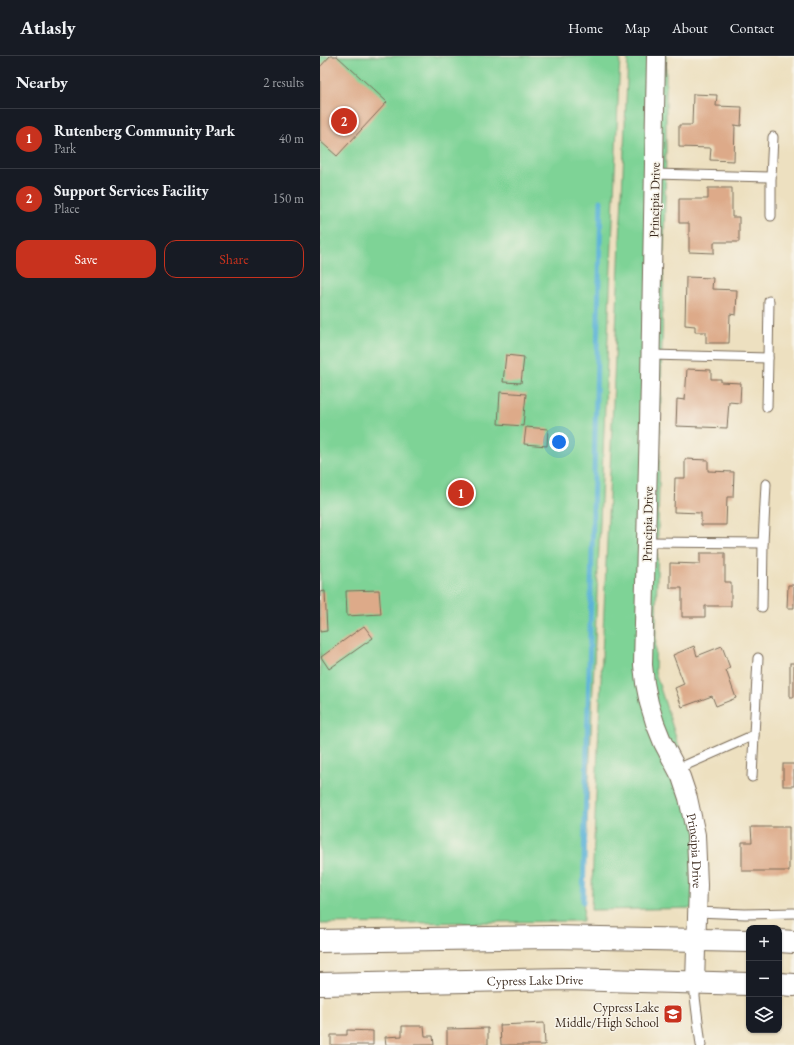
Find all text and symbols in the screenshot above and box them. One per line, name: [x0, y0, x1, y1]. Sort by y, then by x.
text: Atlasly: [20, 15, 76, 40]
text: Home: [568, 19, 603, 37]
text: Map: [625, 19, 650, 37]
text: About: [672, 19, 708, 37]
text: Contact: [730, 19, 774, 37]
text: Nearby: [16, 71, 68, 93]
text: 2 results: [263, 74, 304, 91]
pin: 2: [331, 106, 357, 136]
text: Rutenberg Community Park: [54, 121, 235, 140]
text: 1: [26, 130, 32, 147]
text: 40 m: [279, 130, 304, 147]
text: Park: [54, 140, 76, 157]
street label: Principia Drive: [645, 162, 664, 238]
text: Support Services Facility: [54, 181, 209, 200]
text: 2: [26, 190, 32, 207]
text: 150 m: [273, 190, 304, 207]
text: Place: [54, 200, 80, 217]
button: Save: [16, 240, 156, 278]
button: Share: [164, 240, 304, 278]
your location: [549, 432, 569, 452]
pin: 1: [448, 478, 474, 508]
street label: Principia Drive: [638, 486, 657, 562]
street label: Principia Drive: [682, 811, 706, 888]
map controls: [746, 925, 782, 1033]
button: +: [746, 925, 782, 961]
button: −: [746, 961, 782, 997]
street label: Cypress Lake Drive: [487, 971, 583, 990]
button: layers: [746, 997, 782, 1033]
place label: Cypress Lake Middle/High School: [555, 999, 659, 1031]
school or university icon: Cypress Lake Middle/High School: [662, 1003, 684, 1025]

